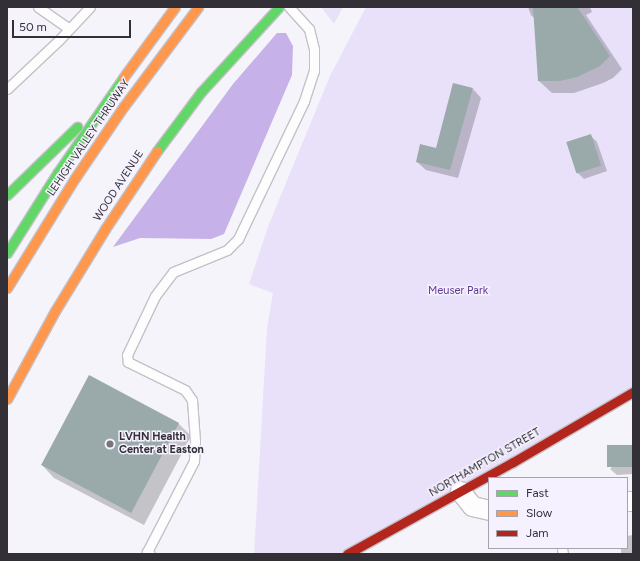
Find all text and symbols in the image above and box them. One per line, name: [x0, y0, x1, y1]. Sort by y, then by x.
scale bar: [14, 12, 133, 38]
text: 50 m: [19, 20, 47, 34]
street label: LEHIGH VALLEY THRUWAY: [45, 77, 133, 199]
street label: WOOD AVENUE: [91, 148, 147, 224]
park label: Meuser Park: [428, 284, 488, 298]
street label: NORTHAMPTON STREET: [427, 426, 543, 500]
place label: LVHN Health Center at Easton: [119, 431, 204, 457]
marker: LVHN Health Center at Easton: [104, 438, 116, 450]
legend: [488, 477, 628, 549]
text: Fast: [526, 486, 549, 500]
text: Slow: [526, 506, 552, 520]
text: Jam: [526, 526, 549, 540]

